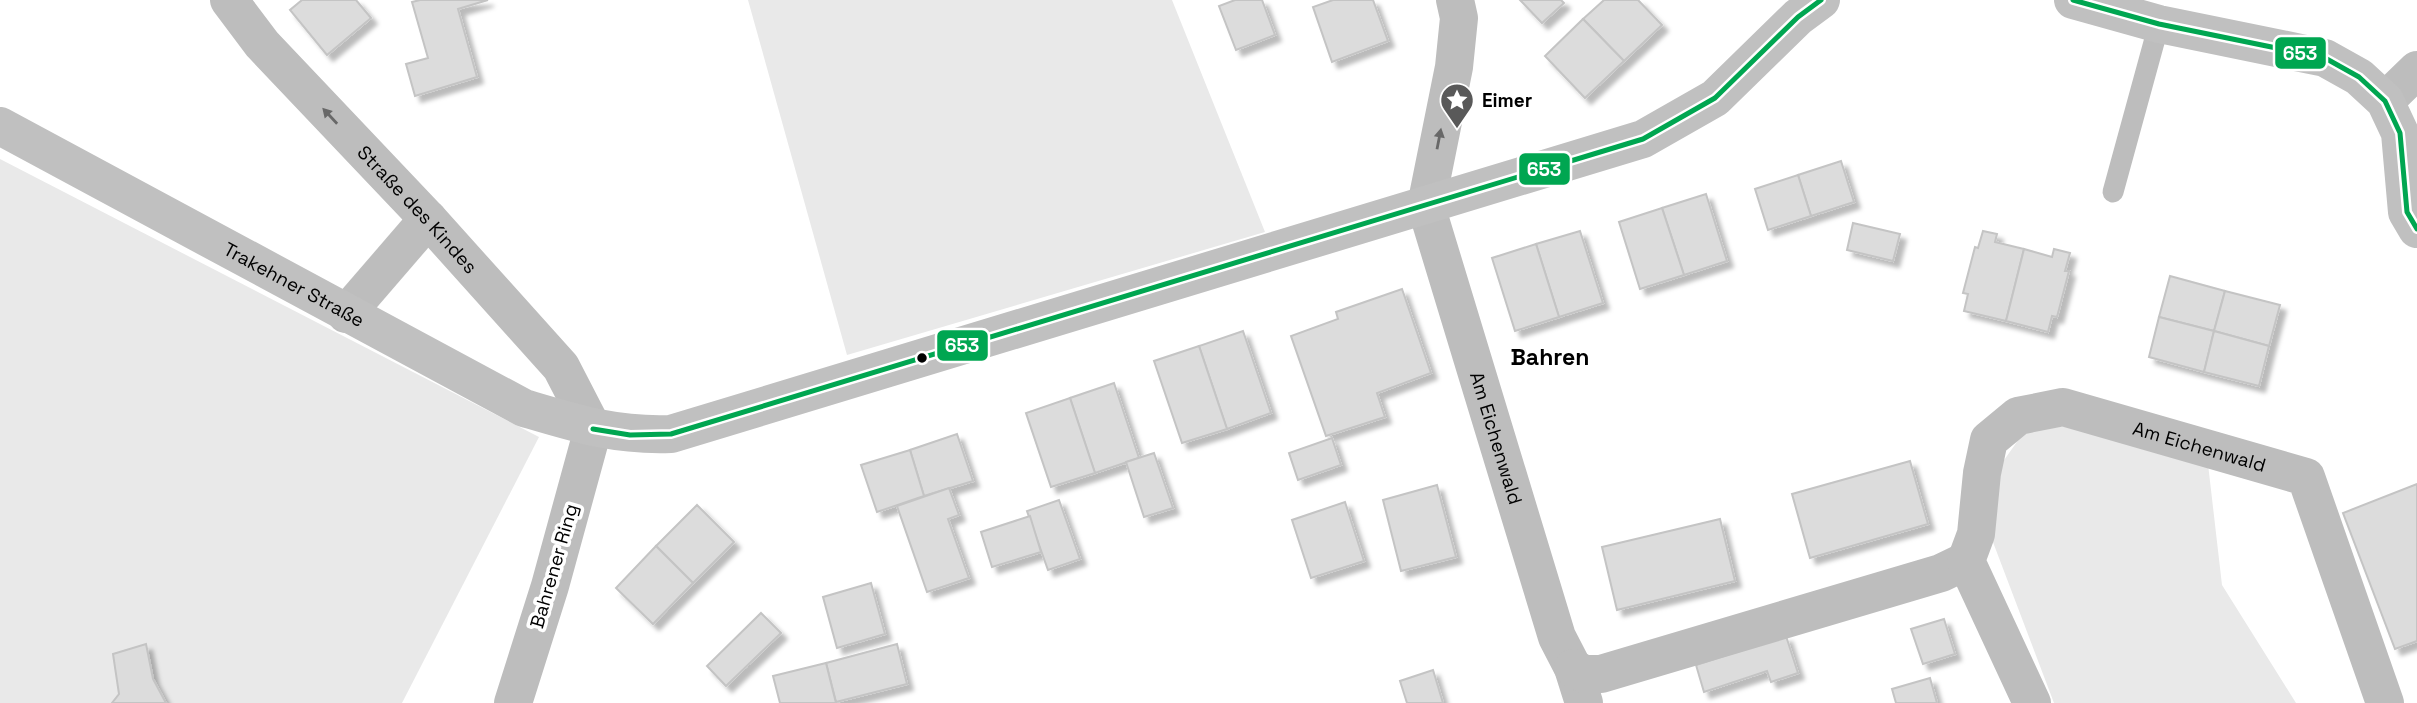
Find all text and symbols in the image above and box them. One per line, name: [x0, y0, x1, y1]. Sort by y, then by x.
line badge: 653: [2274, 36, 2327, 70]
text: 653: [2283, 41, 2317, 66]
place icon: Eimer: [1438, 81, 1476, 130]
place label: Eimer: [1482, 88, 1532, 113]
one-way arrow: [323, 108, 339, 125]
one-way arrow: [1434, 128, 1445, 150]
street label: Straße des Kindes: [352, 140, 483, 279]
line badge: 653: [1518, 152, 1571, 186]
text: 653: [1527, 157, 1561, 182]
street label: Trakehner Straße: [219, 236, 369, 332]
line badge: 653: [936, 329, 989, 362]
text: 653: [945, 333, 979, 358]
district label: Bahren: [1511, 342, 1589, 372]
unlabelled marker: [915, 351, 929, 365]
street label: Am Eichenwald: [1465, 369, 1528, 507]
street label: Am Eichenwald: [2130, 415, 2269, 477]
street label: Bahrener Ring: [524, 501, 584, 631]

